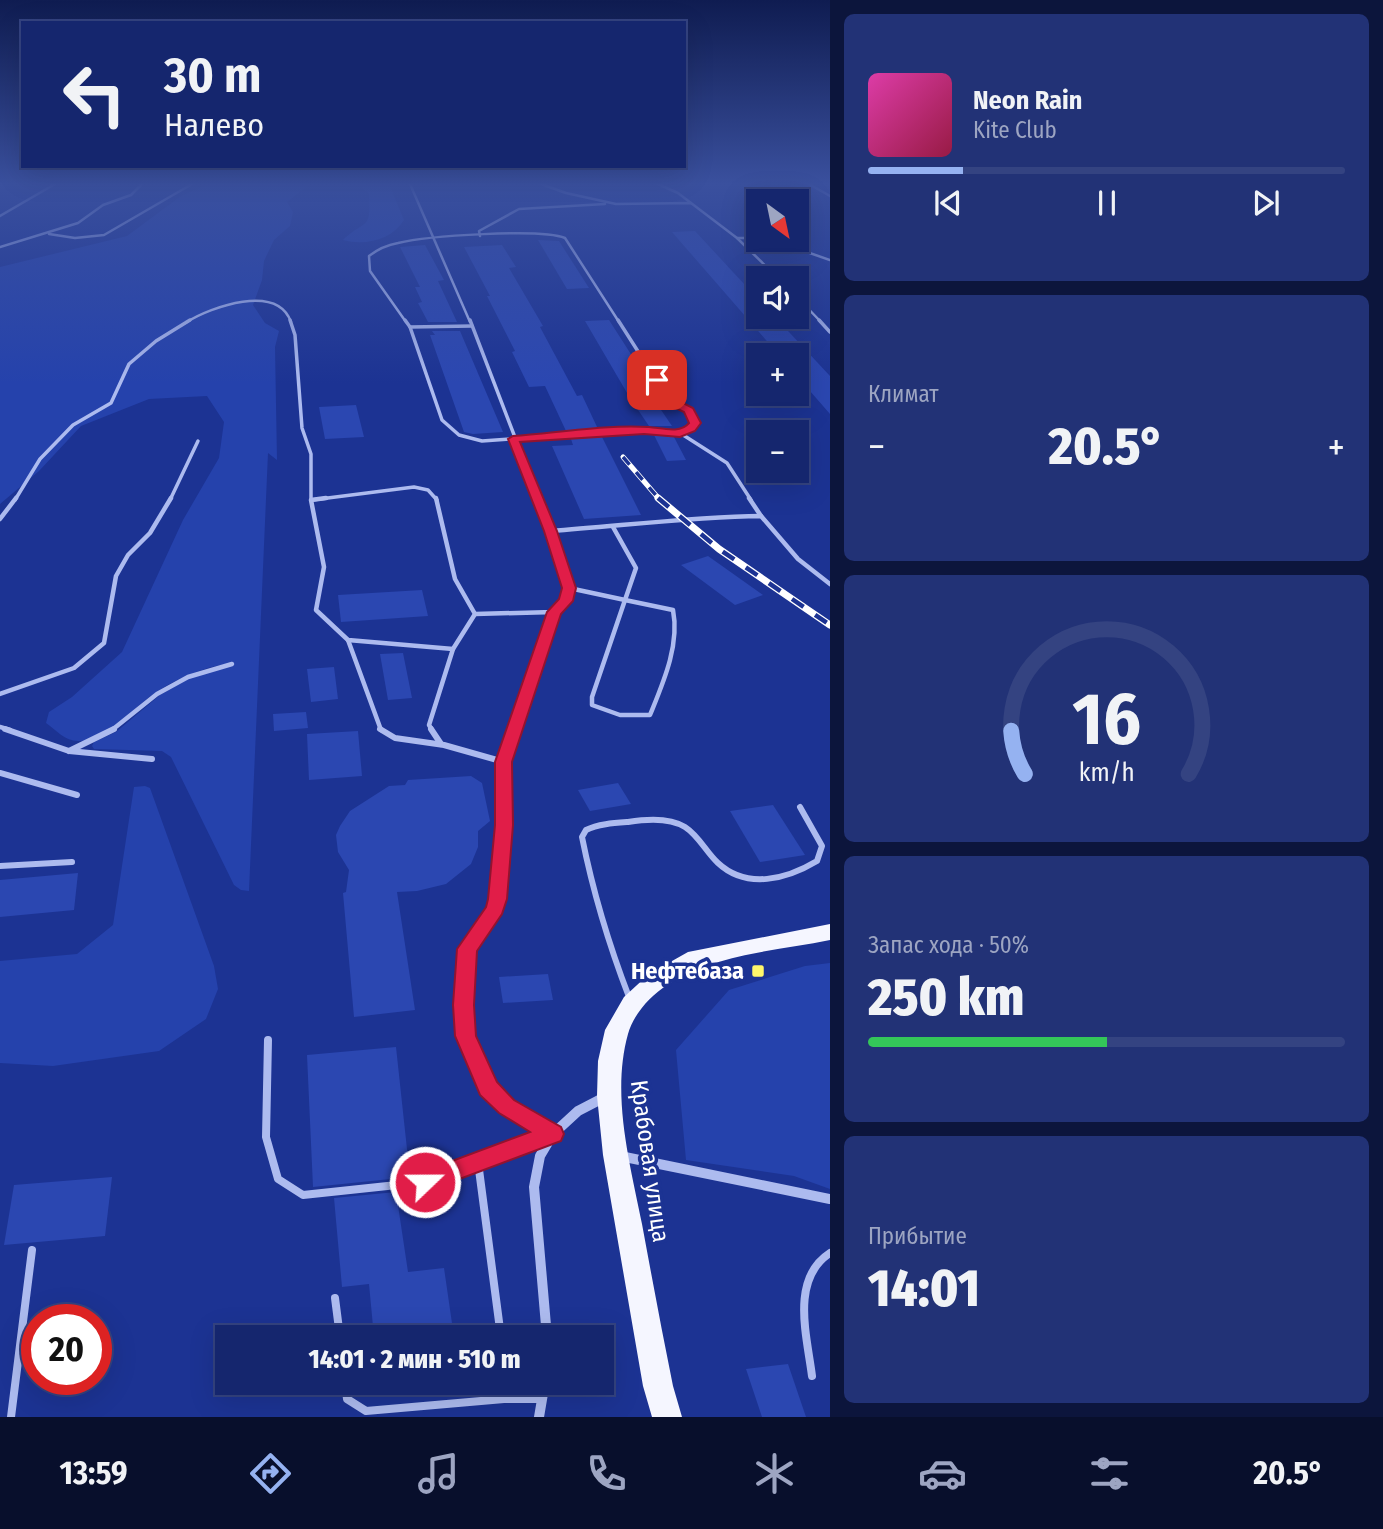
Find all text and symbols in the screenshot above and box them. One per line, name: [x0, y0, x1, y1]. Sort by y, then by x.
text: 30 m: [164, 46, 262, 105]
icon: left: [49, 49, 140, 140]
text: Neon Rain: [973, 85, 1082, 116]
text: Налево: [164, 106, 264, 144]
text: Kite Club: [973, 116, 1057, 144]
icon: previous: [929, 184, 967, 222]
icon: pause: [1088, 184, 1126, 222]
icon: next: [1247, 184, 1285, 222]
north arrow: [746, 189, 808, 252]
map controls: [746, 189, 809, 483]
button: sound: [746, 266, 809, 329]
button: +: [746, 343, 809, 406]
pin: [627, 350, 687, 410]
icon: arrive: [638, 361, 676, 399]
text: Климат: [868, 380, 939, 408]
text: 20.5°: [1049, 415, 1164, 478]
button: −: [746, 420, 809, 483]
text: −: [868, 424, 885, 470]
text: +: [1328, 424, 1345, 470]
text: 16: [1072, 677, 1141, 764]
text: km/h: [1079, 758, 1134, 788]
text: Запас хода · 50%: [868, 931, 1029, 959]
place label: Нефтебаза: [631, 957, 744, 985]
marker: Нефтебаза: [750, 963, 766, 979]
text: 250 km: [868, 966, 1024, 1029]
street label: Крабовая улица: [625, 1078, 675, 1244]
position arrow: [388, 1145, 462, 1219]
text: Прибытие: [868, 1222, 967, 1250]
text: 14:01: [868, 1257, 980, 1320]
speed limit sign: 20: [21, 1304, 112, 1395]
text: 14:01 · 2 мин · 510 m: [308, 1344, 521, 1375]
icon: directions: [246, 1449, 295, 1498]
icon: music: [414, 1449, 463, 1498]
icon: phone: [582, 1449, 631, 1498]
icon: climate: [750, 1449, 799, 1498]
icon: car: [918, 1449, 967, 1498]
icon: filters: [1085, 1449, 1134, 1498]
text: 13:59: [59, 1454, 127, 1492]
text: 20.5°: [1253, 1454, 1324, 1492]

